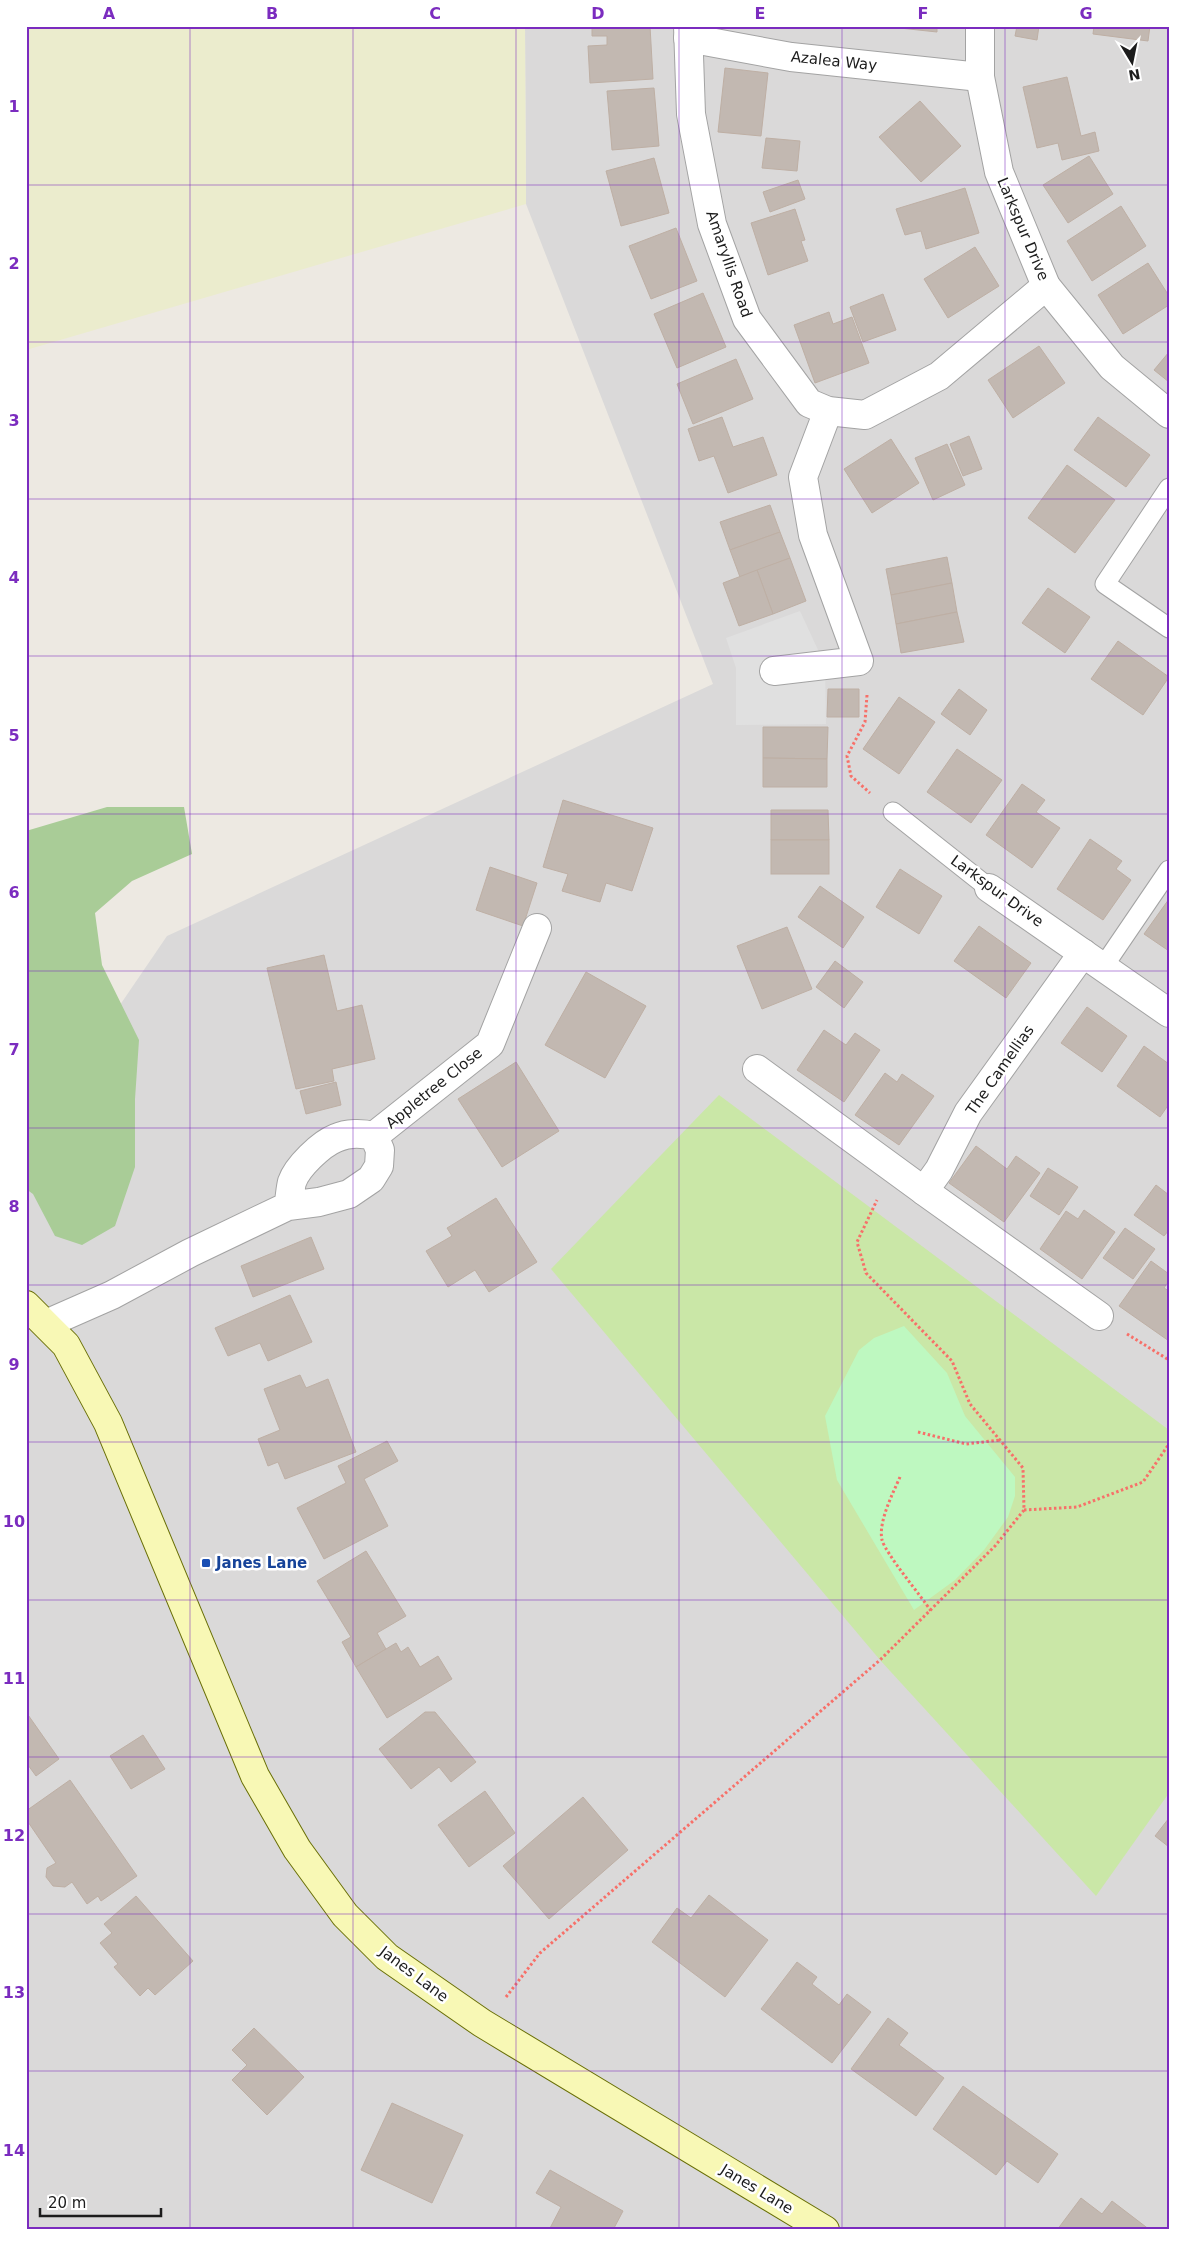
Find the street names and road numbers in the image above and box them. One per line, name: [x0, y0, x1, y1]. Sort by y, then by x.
street label: Azalea Way: [790, 48, 878, 74]
street label: Larkspur Drive: [993, 175, 1053, 283]
street label: Amaryllis Road: [702, 208, 756, 320]
street label: Larkspur Drive: [947, 851, 1047, 931]
street label: The Camellias: [962, 1021, 1038, 1119]
street label: Appletree Close: [382, 1044, 486, 1132]
street label: Janes Lane: [375, 1942, 452, 2006]
street label: Janes Lane: [717, 2160, 796, 2218]

